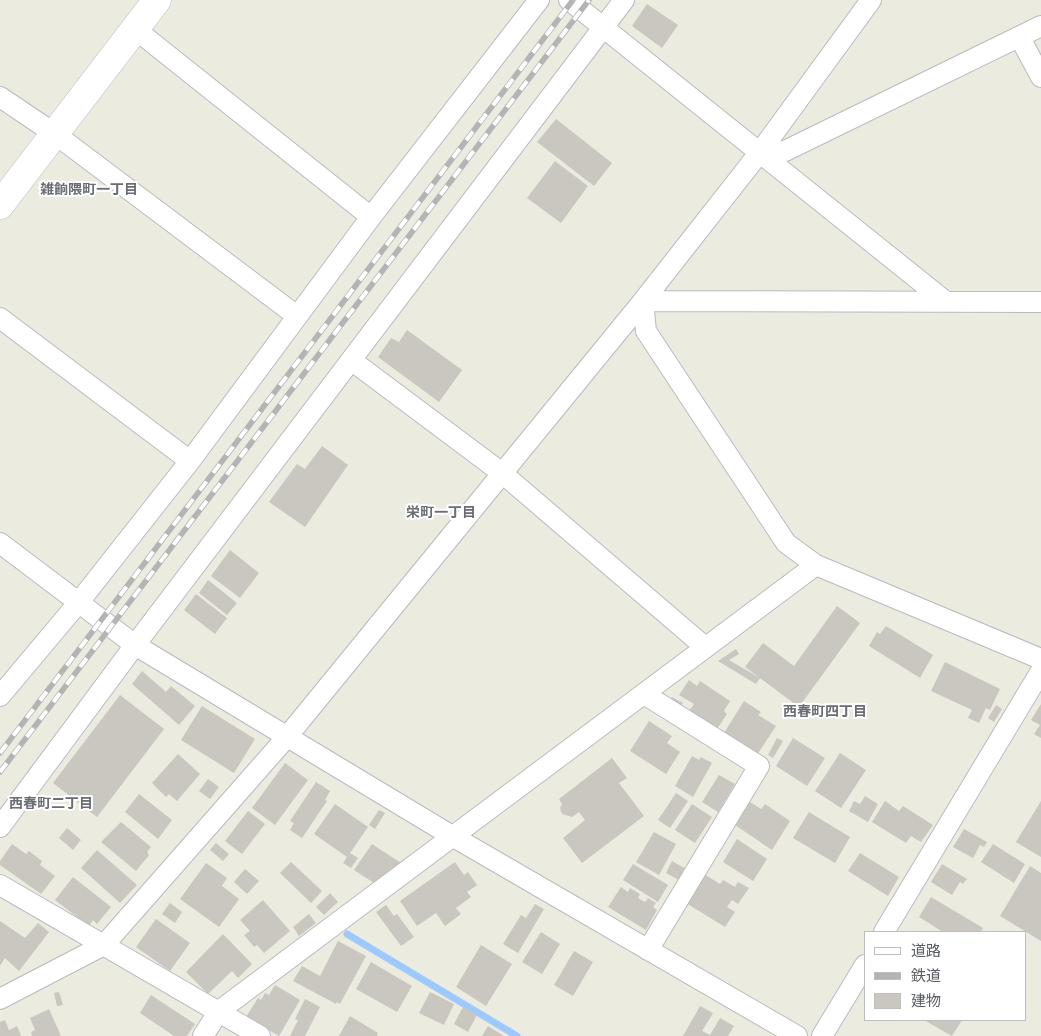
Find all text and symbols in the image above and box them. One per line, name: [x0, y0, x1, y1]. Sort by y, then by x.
district label: 雑餉隈町一丁目: [40, 183, 138, 199]
district label: 栄町一丁目: [406, 506, 476, 522]
district label: 西春町四丁目: [783, 705, 867, 721]
district label: 西春町二丁目: [9, 797, 93, 813]
legend: [864, 931, 1026, 1021]
text: 道路: [911, 941, 941, 962]
text: 鉄道: [911, 966, 941, 987]
text: 建物: [911, 991, 941, 1012]

